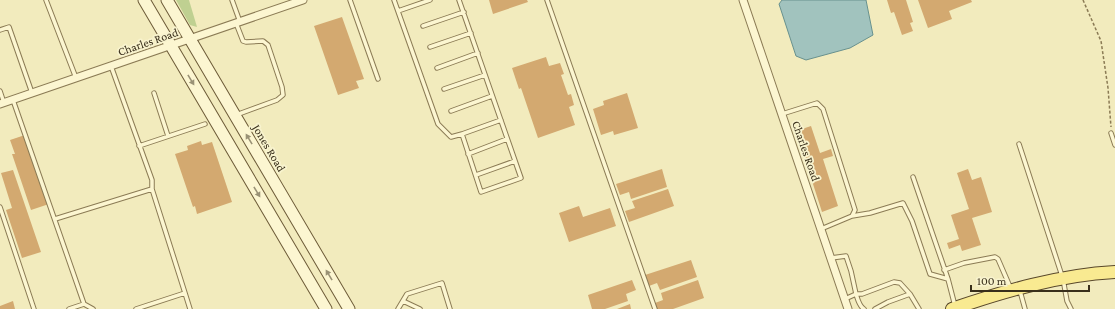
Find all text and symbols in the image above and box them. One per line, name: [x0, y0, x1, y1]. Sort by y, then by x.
street label: Charles Road: [116, 25, 181, 59]
one-way arrow: [187, 74, 194, 86]
street label: Charles Road: [789, 119, 823, 184]
street label: Jones Road: [249, 121, 289, 175]
one-way arrow: [245, 134, 252, 145]
one-way arrow: [253, 186, 260, 198]
scale bar: [971, 267, 1089, 293]
one-way arrow: [326, 269, 333, 281]
text: 100 m: [977, 274, 1007, 288]

